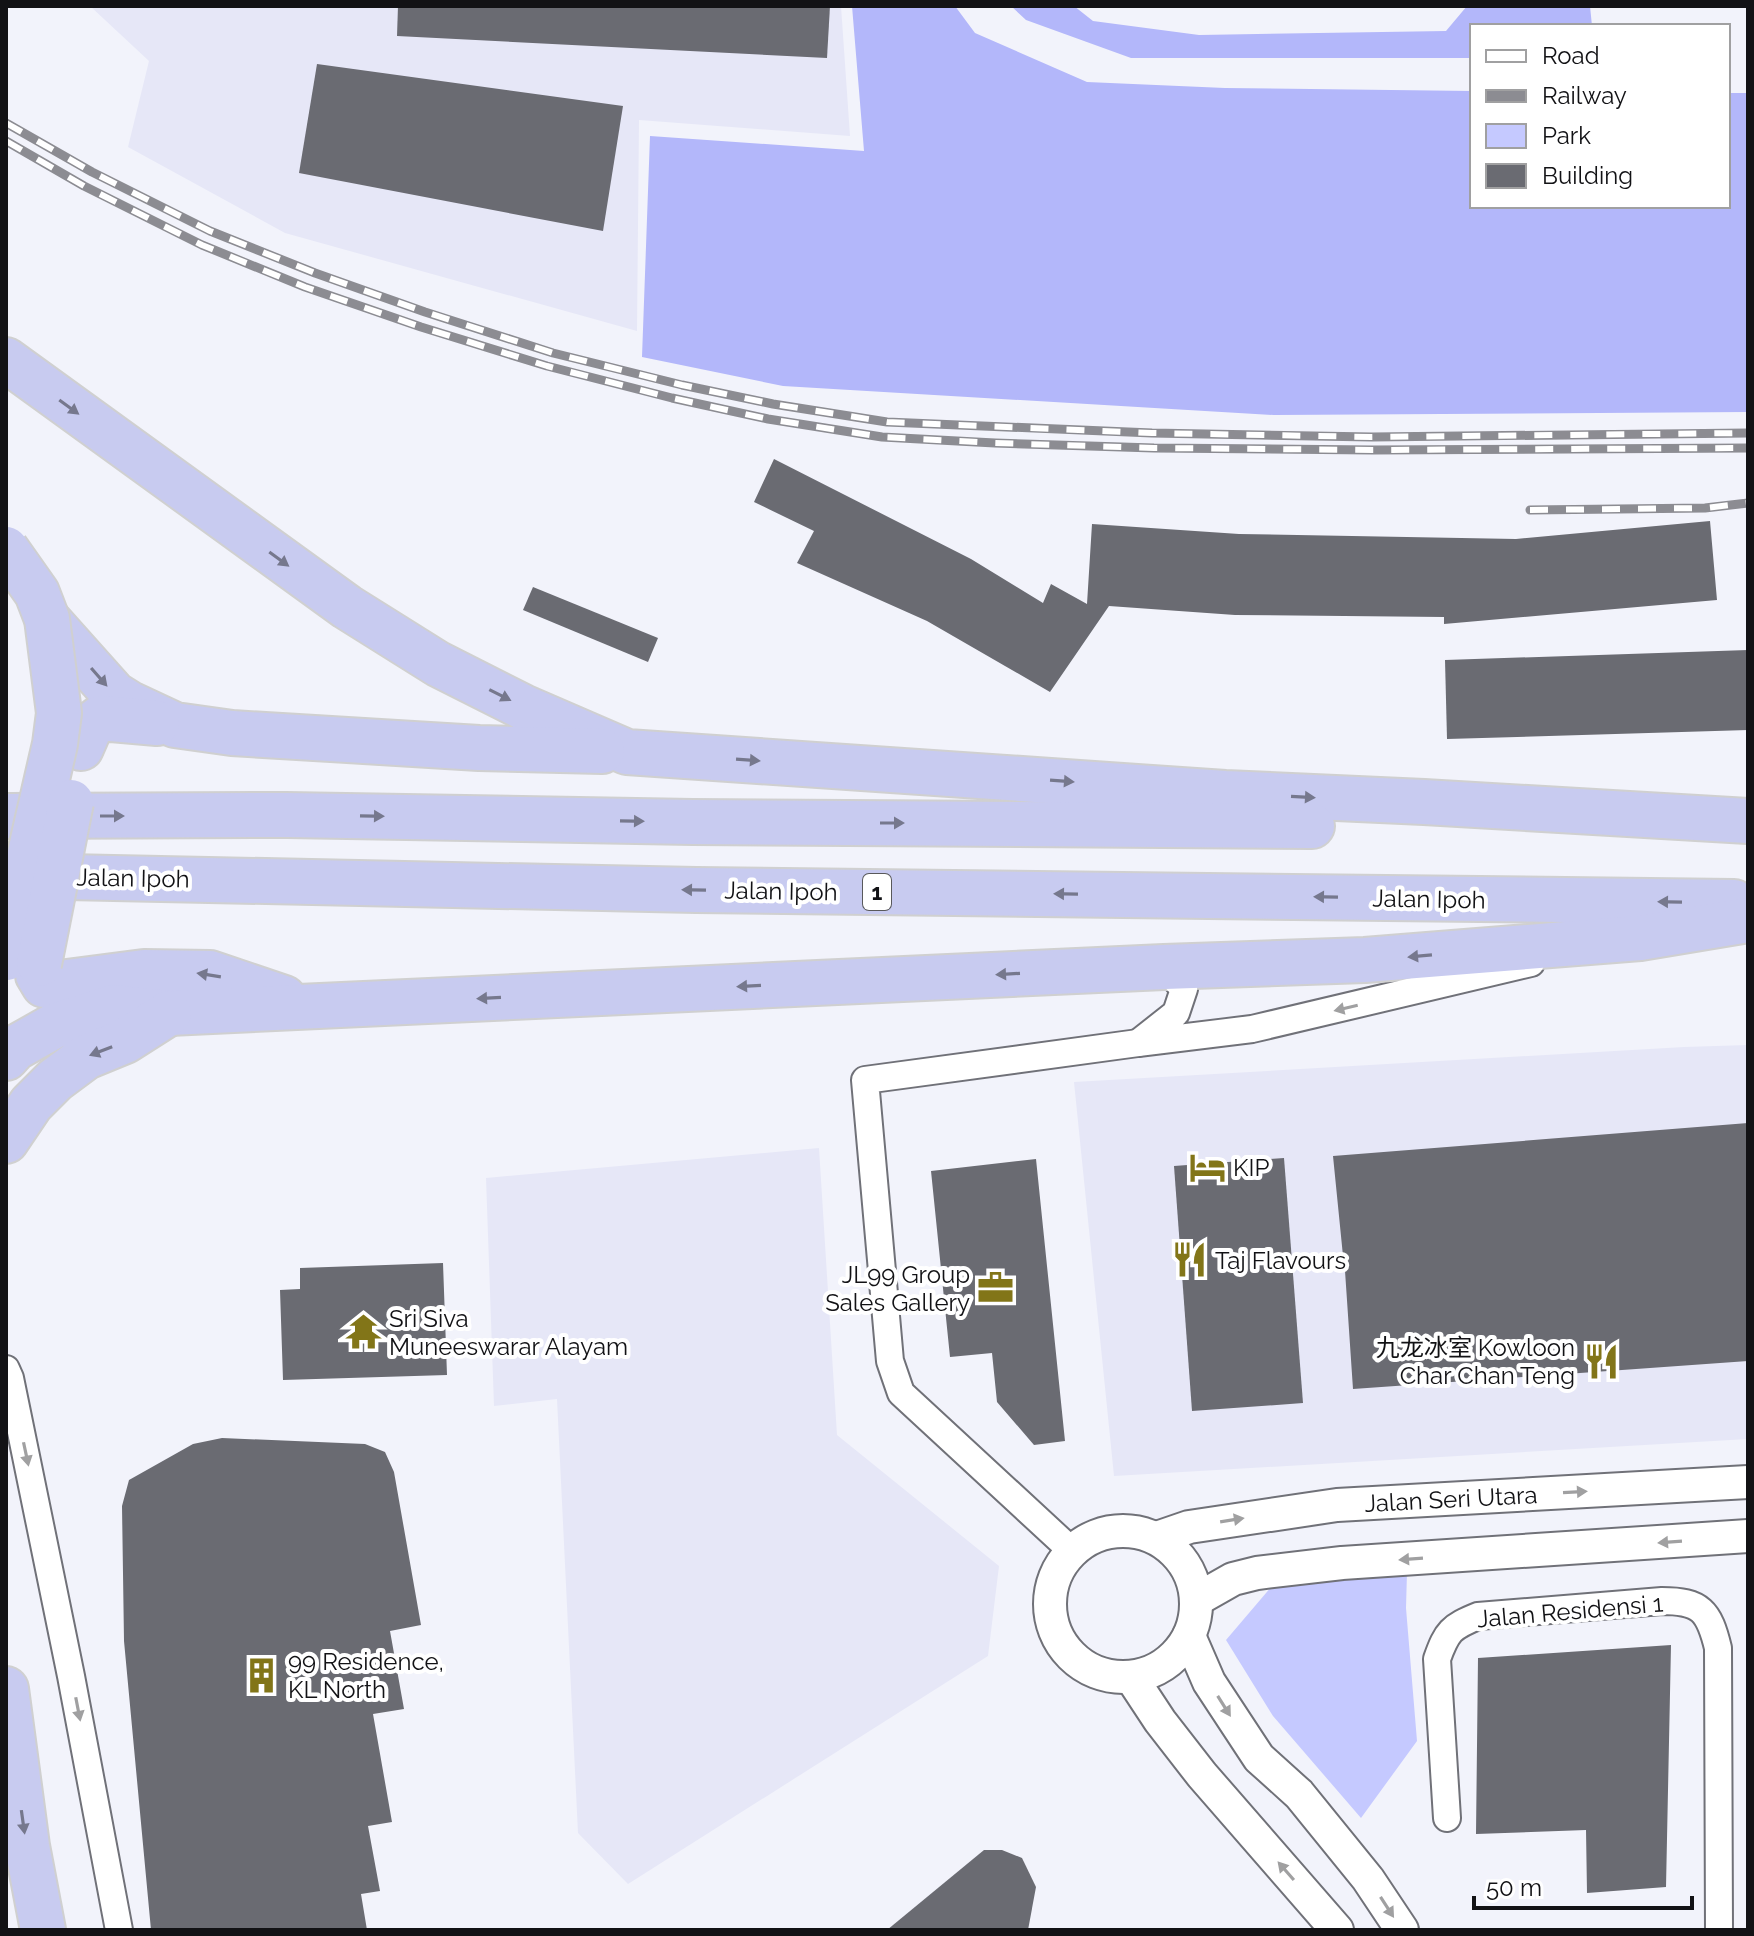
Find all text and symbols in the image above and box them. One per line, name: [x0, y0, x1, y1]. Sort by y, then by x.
legend: [1470, 24, 1730, 208]
text: Road: [1542, 41, 1600, 70]
text: Railway: [1542, 81, 1627, 110]
text: Park: [1542, 121, 1591, 150]
text: Building: [1542, 161, 1633, 190]
one-way arrow: [58, 398, 79, 414]
one-way arrow: [269, 551, 290, 566]
one-way arrow: [90, 667, 107, 687]
one-way arrow: [489, 689, 512, 702]
one-way arrow: [736, 754, 761, 767]
one-way arrow: [1050, 775, 1075, 788]
one-way arrow: [1291, 791, 1316, 804]
one-way arrow: [100, 810, 125, 822]
one-way arrow: [360, 810, 385, 822]
one-way arrow: [620, 814, 645, 827]
one-way arrow: [880, 817, 905, 829]
street label: Jalan Ipoh: [76, 863, 190, 893]
road number: 1: [863, 874, 891, 910]
street label: Jalan Ipoh: [724, 876, 838, 906]
one-way arrow: [681, 883, 706, 896]
street label: Jalan Ipoh: [1372, 884, 1486, 914]
one-way arrow: [1053, 888, 1078, 900]
one-way arrow: [1313, 891, 1338, 904]
one-way arrow: [1657, 896, 1682, 908]
one-way arrow: [1407, 949, 1432, 962]
one-way arrow: [196, 968, 221, 981]
one-way arrow: [996, 968, 1021, 981]
one-way arrow: [736, 980, 761, 993]
one-way arrow: [476, 992, 501, 1005]
one-way arrow: [1334, 1002, 1359, 1015]
one-way arrow: [89, 1045, 113, 1058]
hotel icon: KIP: [1188, 1148, 1226, 1186]
place label: KIP: [1233, 1153, 1269, 1182]
restaurant icon: Taj Flavours: [1170, 1241, 1208, 1279]
place label: Taj Flavours: [1215, 1246, 1346, 1275]
place label: JL99 Group Sales Gallery: [825, 1260, 970, 1317]
office icon: JL99 Group Sales Gallery: [977, 1269, 1015, 1307]
place label: Sri Siva Muneeswarar Alayam: [389, 1304, 628, 1361]
temple icon: Sri Siva Muneeswarar Alayam: [344, 1313, 382, 1351]
place label: 九龙冰室 Kowloon Char Chan Teng: [1376, 1333, 1575, 1390]
restaurant icon: 九龙冰室 Kowloon Char Chan Teng: [1582, 1342, 1620, 1380]
one-way arrow: [20, 1442, 33, 1467]
street label: Jalan Seri Utara: [1364, 1480, 1538, 1518]
one-way arrow: [1563, 1485, 1588, 1498]
one-way arrow: [1220, 1513, 1245, 1526]
one-way arrow: [1657, 1536, 1682, 1549]
one-way arrow: [1398, 1553, 1423, 1566]
street label: Jalan Residensi 1: [1476, 1588, 1664, 1634]
place label: 99 Residence, KL North: [288, 1647, 444, 1704]
building icon: 99 Residence, KL North: [243, 1656, 281, 1694]
one-way arrow: [1216, 1695, 1231, 1716]
one-way arrow: [72, 1697, 84, 1722]
one-way arrow: [17, 1810, 30, 1835]
scale bar: [1474, 1860, 1692, 1910]
one-way arrow: [1278, 1861, 1295, 1881]
text: 50 m: [1486, 1873, 1542, 1902]
one-way arrow: [1379, 1896, 1393, 1918]

